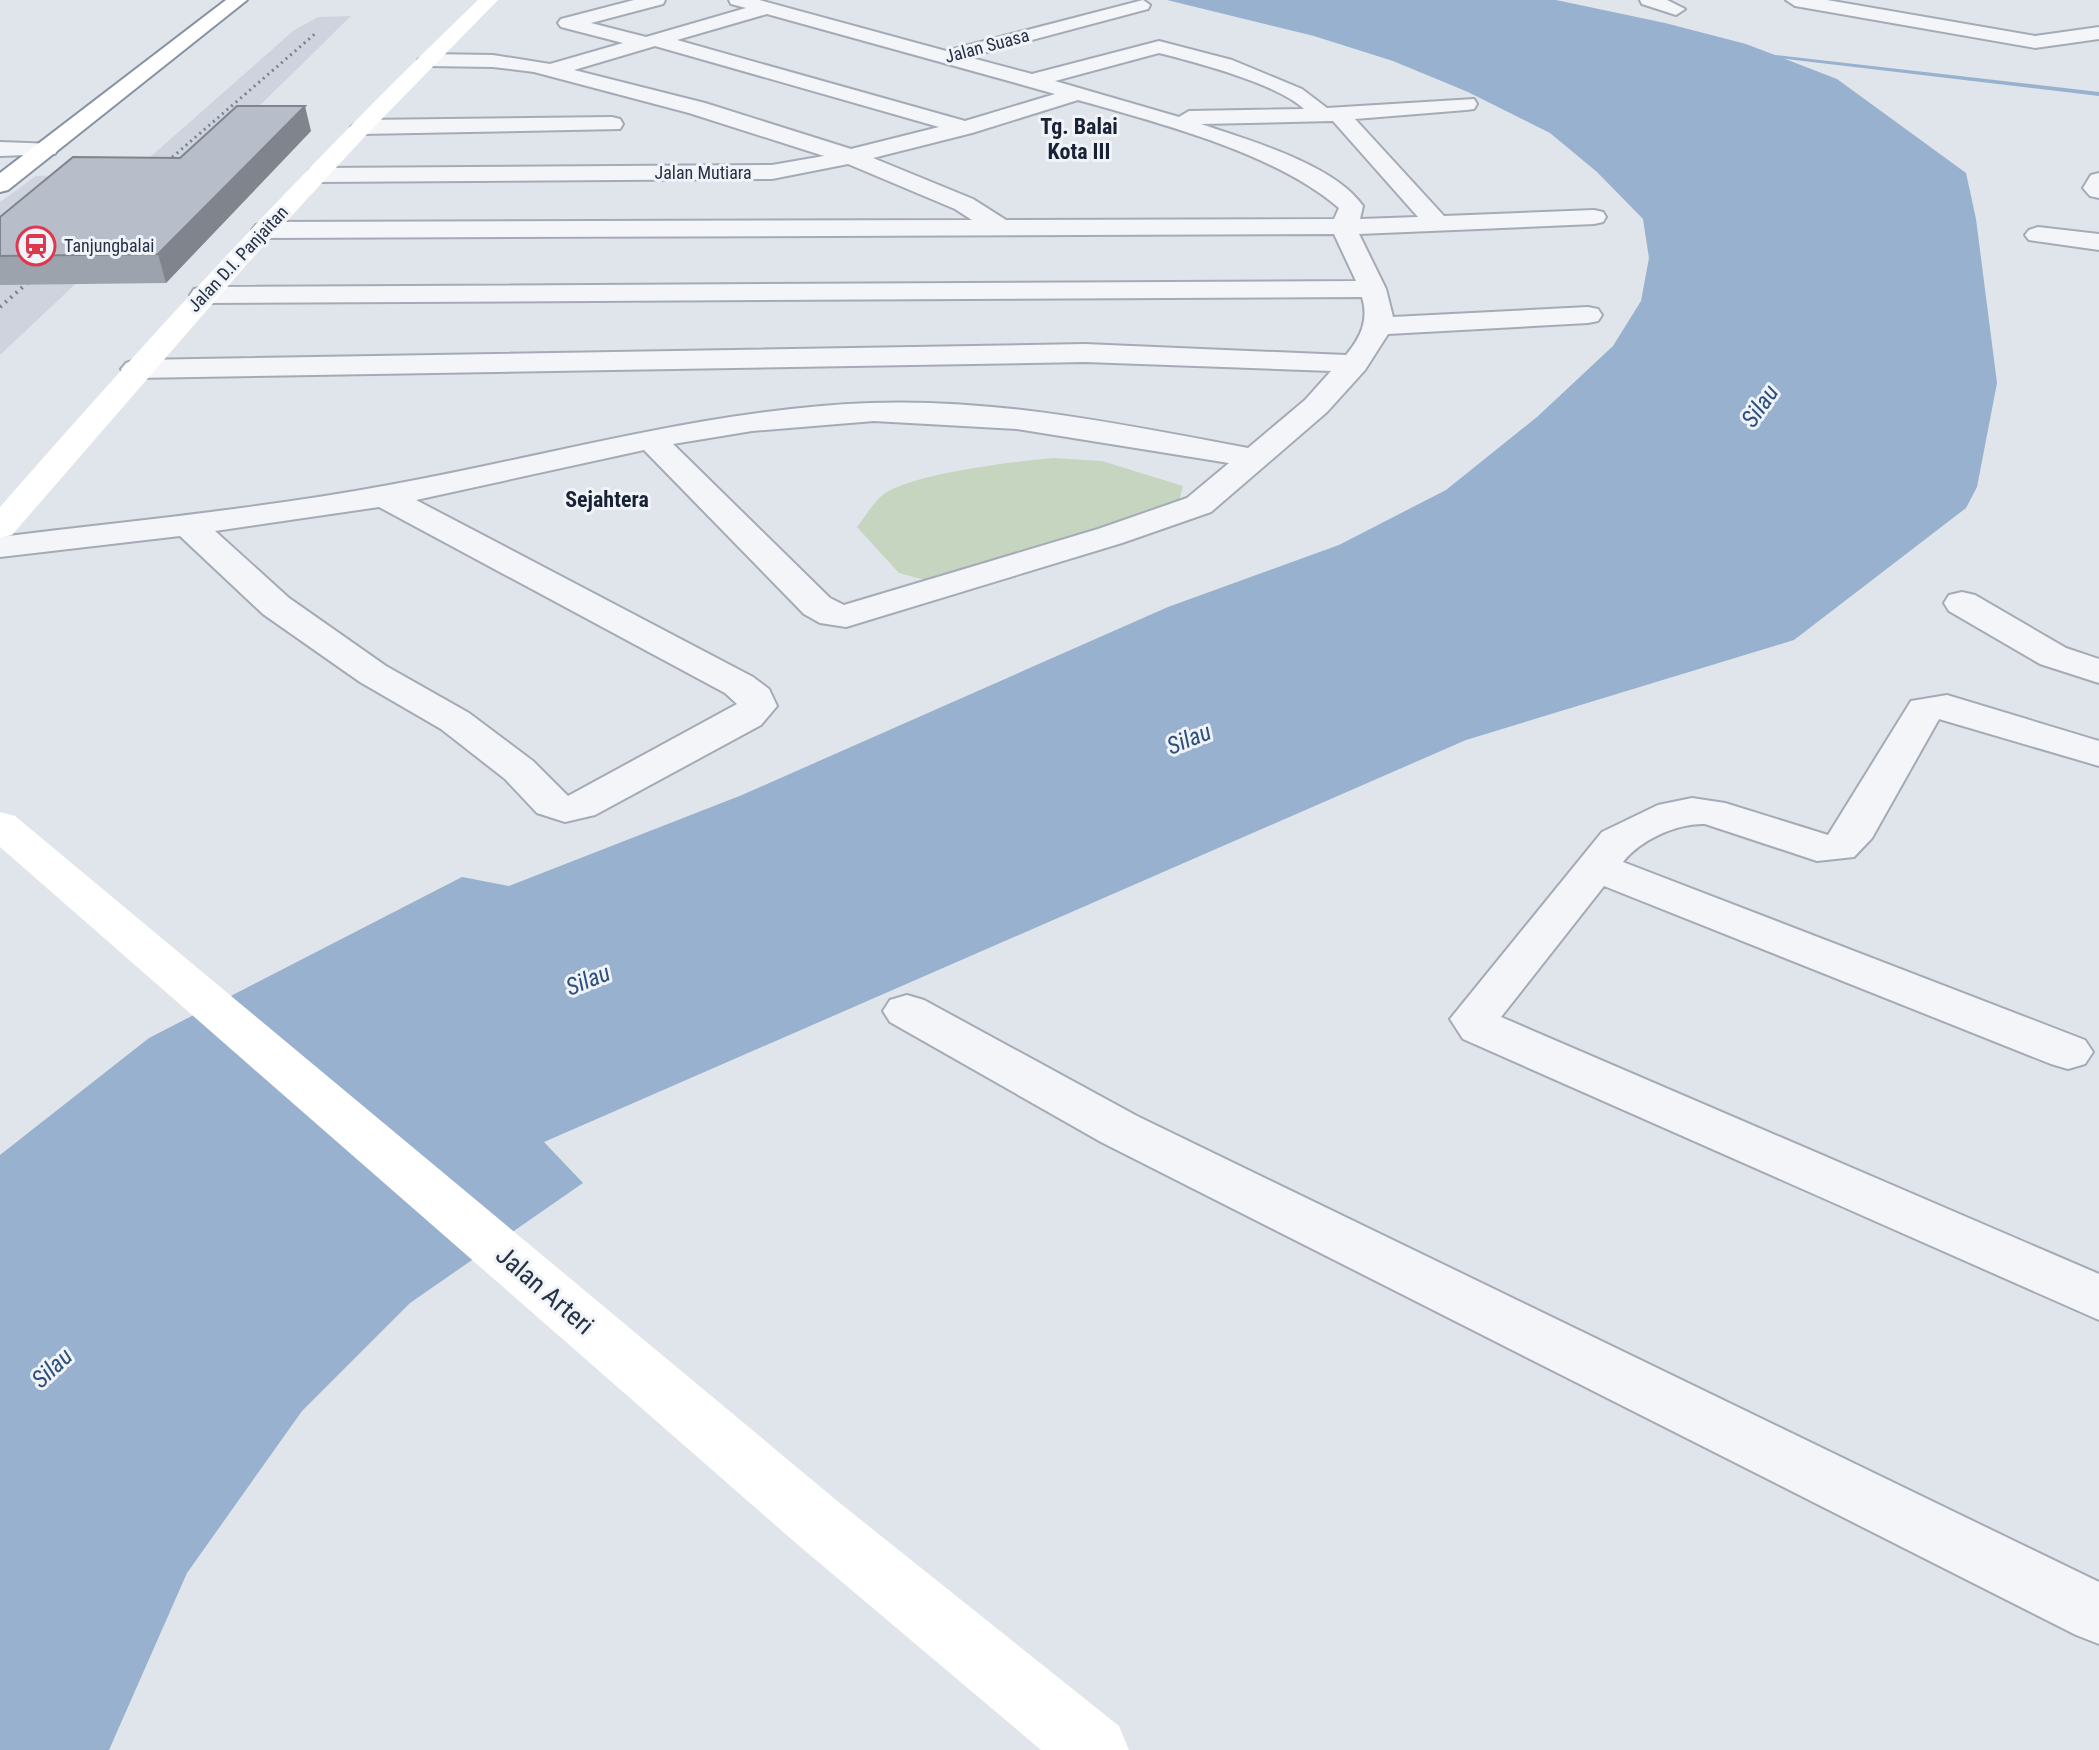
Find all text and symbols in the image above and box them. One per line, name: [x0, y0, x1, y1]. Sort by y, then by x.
street label: Jalan Suasa: [942, 24, 1031, 67]
district label: Tg. Balai Kota III: [1040, 114, 1118, 164]
street label: Jalan Mutiara: [654, 162, 752, 183]
street label: Jalan D.I. Panjaitan: [183, 201, 292, 316]
station icon: Tanjungbalai: [15, 225, 57, 267]
place label: Tanjungbalai: [64, 235, 154, 256]
water label: Silau: [1736, 379, 1784, 433]
district label: Sejahtera: [565, 487, 649, 512]
water label: Silau: [1163, 718, 1215, 760]
water label: Silau: [562, 959, 614, 1001]
street label: Jalan Arteri: [490, 1240, 600, 1340]
water label: Silau: [26, 1342, 78, 1394]

